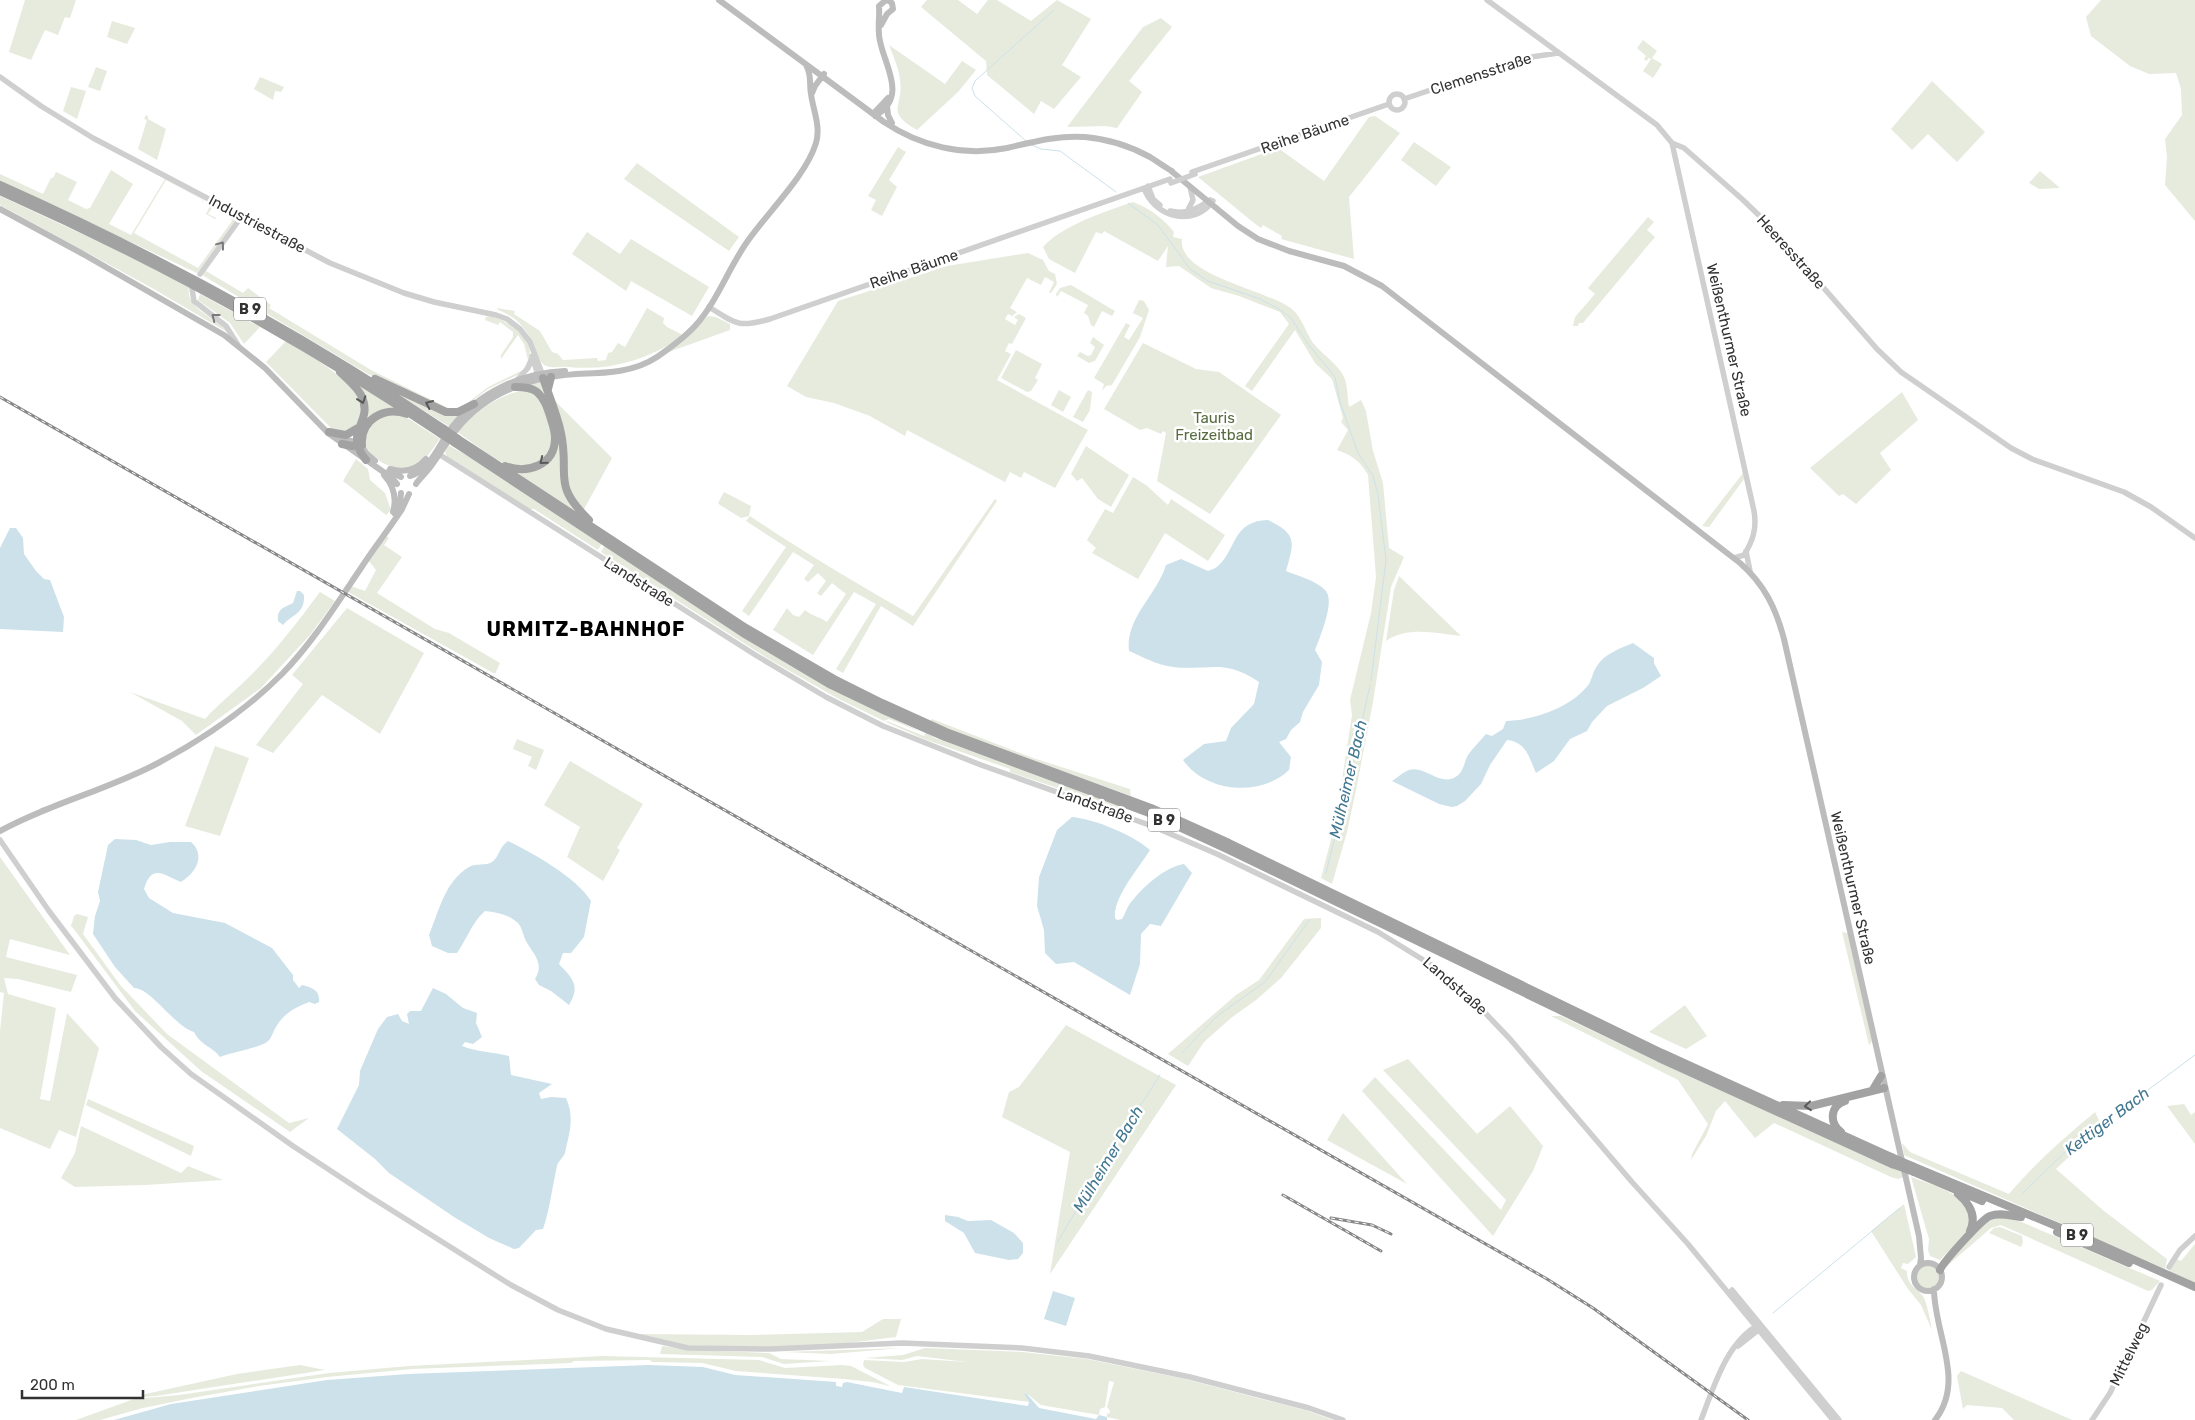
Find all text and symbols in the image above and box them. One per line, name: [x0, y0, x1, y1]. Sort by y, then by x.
street label: Clemensstraße: [1428, 49, 1534, 99]
street label: Reihe Bäume: [1259, 111, 1351, 157]
street label: Industriestraße: [206, 191, 308, 257]
street label: Heeresstraße: [1753, 211, 1829, 293]
one-way arrow: [215, 241, 224, 251]
street label: Reihe Bäume: [868, 246, 960, 292]
street label: Weißenthurmer Straße: [1703, 262, 1755, 418]
road number: B 9: [234, 298, 266, 320]
one-way arrow: [212, 315, 221, 323]
one-way arrow: [356, 395, 366, 404]
one-way arrow: [425, 400, 434, 411]
park label: Tauris Freizeitbad: [1175, 409, 1253, 444]
one-way arrow: [540, 456, 549, 465]
street label: Landstraße: [601, 553, 677, 611]
district label: URMITZ-BAHNHOF: [487, 617, 685, 641]
water label: Mülheimer Bach: [1325, 718, 1371, 840]
street label: Landstraße: [1055, 783, 1135, 827]
road number: B 9: [1148, 808, 1180, 832]
street label: Weißenthurmer Straße: [1827, 810, 1879, 966]
street label: Landstraße: [1419, 953, 1491, 1019]
water label: Kettiger Bach: [2061, 1083, 2153, 1159]
one-way arrow: [1803, 1100, 1811, 1111]
water label: Mülheimer Bach: [1069, 1102, 1147, 1216]
road number: B 9: [2061, 1224, 2093, 1246]
street label: Mittelweg: [2106, 1319, 2152, 1389]
scale bar: [22, 1368, 144, 1400]
text: 200 m: [30, 1376, 75, 1394]

